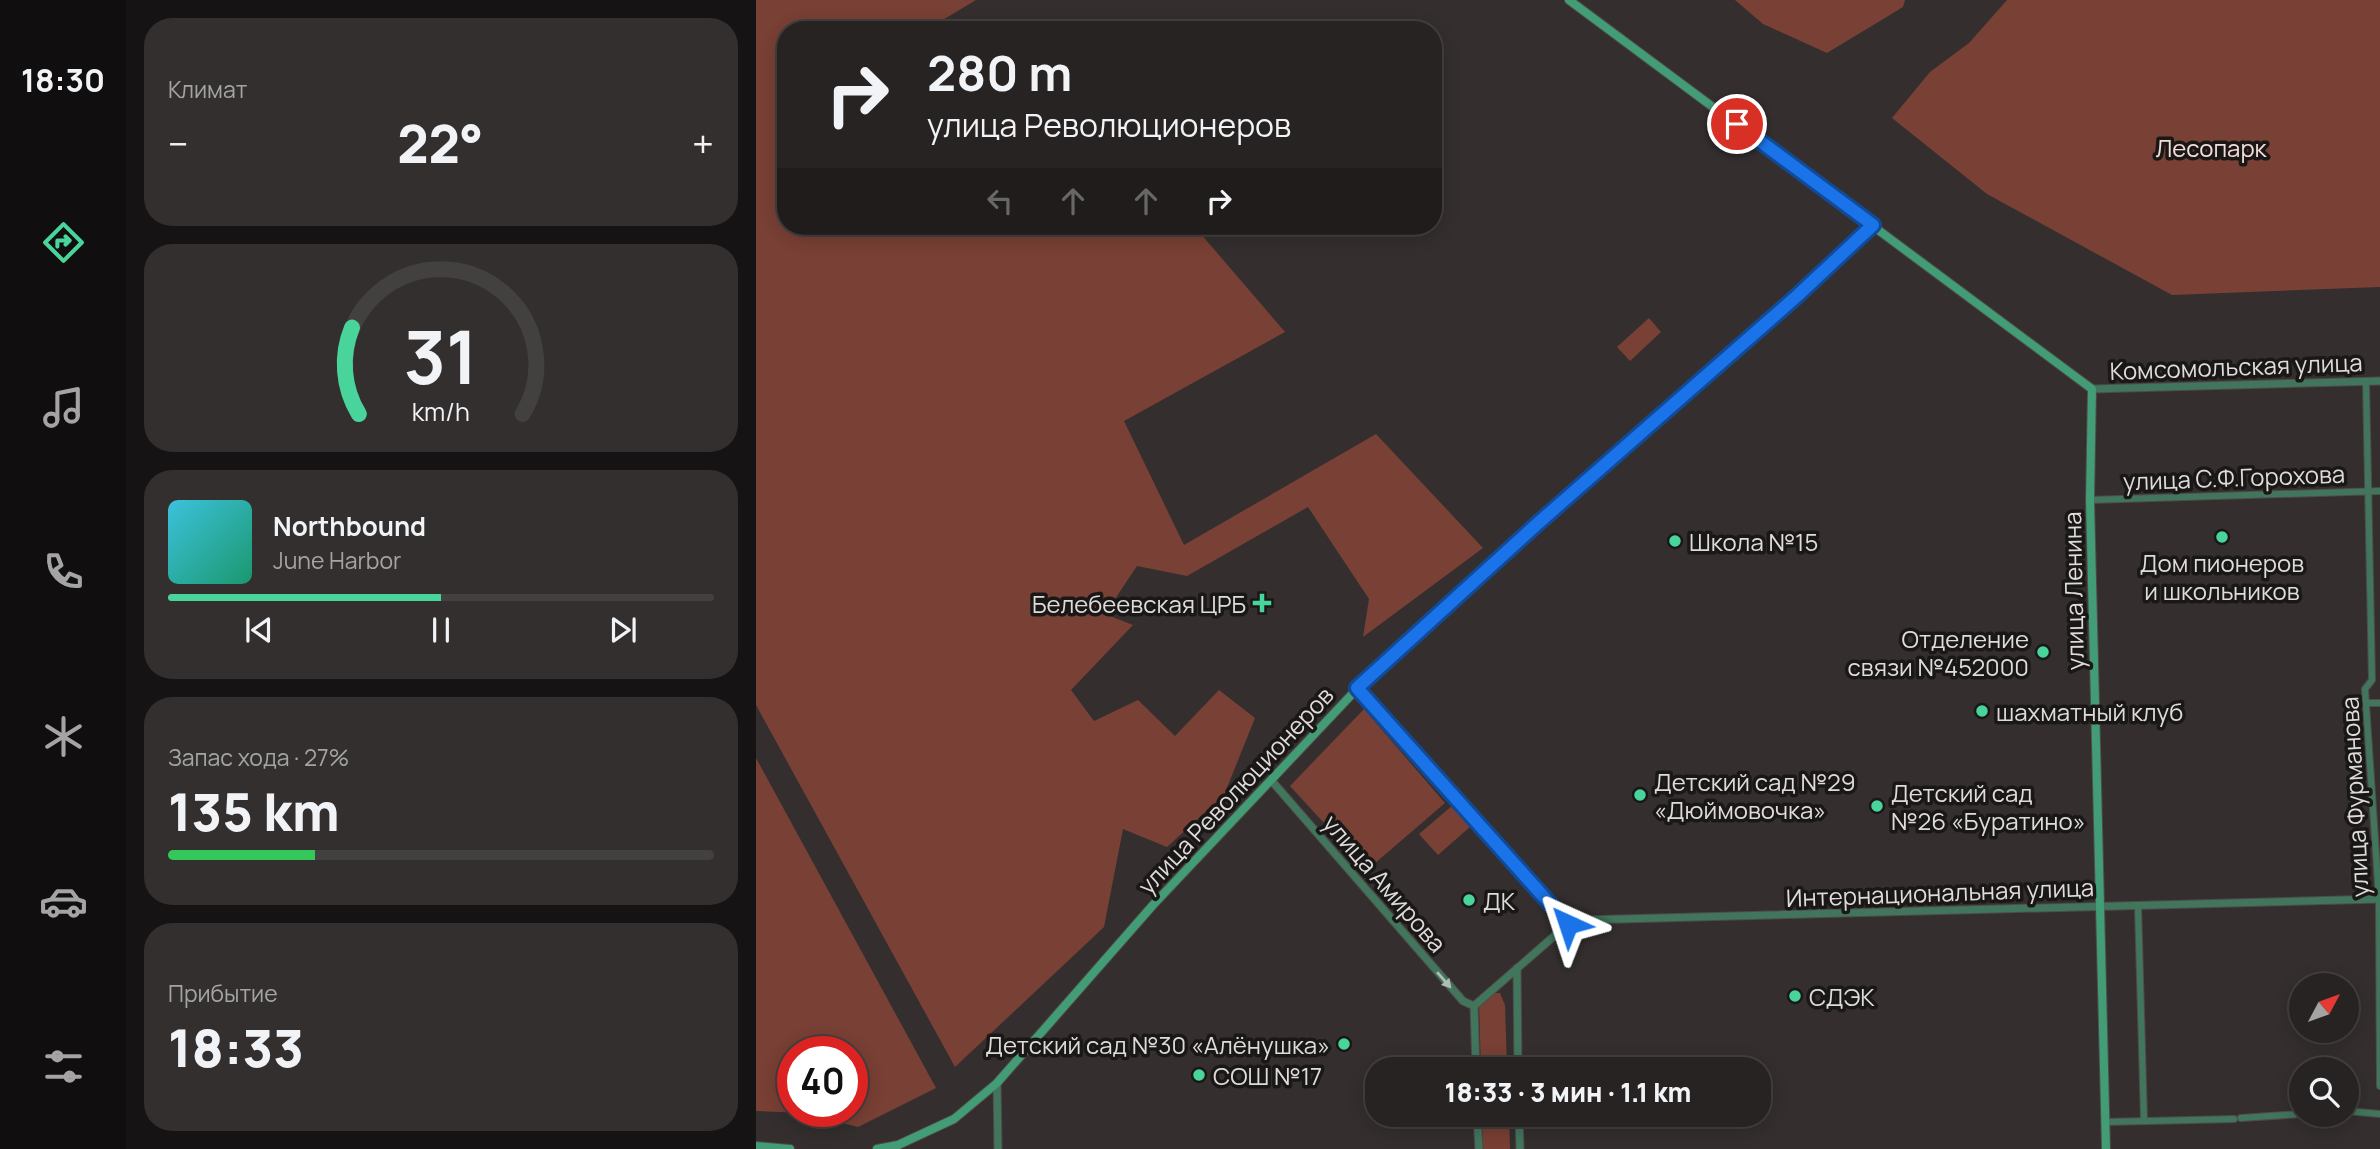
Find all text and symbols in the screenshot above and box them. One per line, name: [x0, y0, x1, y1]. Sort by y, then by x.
text: 280 m: [927, 39, 1072, 106]
icon: right: [812, 49, 903, 140]
text: 18:30: [21, 58, 105, 102]
text: Климат: [168, 73, 247, 105]
pin: [1707, 94, 1767, 154]
text: улица Революционеров: [927, 103, 1291, 147]
icon: arrive: [1718, 105, 1756, 143]
text: 22°: [397, 108, 483, 179]
text: −: [168, 117, 189, 169]
text: +: [692, 117, 714, 169]
park label: Лесопарк: [2155, 131, 2268, 164]
icon: left: [981, 182, 1019, 220]
icon: ahead: [1054, 182, 1092, 220]
icon: ahead: [1127, 182, 1165, 220]
icon: right: [1200, 182, 1238, 220]
icon: directions: [39, 218, 88, 267]
text: 31: [404, 307, 478, 407]
street label: Комсомольская улица: [2109, 345, 2363, 387]
icon: music: [39, 383, 88, 432]
text: km/h: [412, 394, 470, 429]
street label: улица С.Ф.Горохова: [2122, 457, 2346, 497]
text: Northbound: [273, 508, 426, 544]
street label: улица Ленина: [2055, 511, 2091, 671]
place label: Школа №15: [1689, 525, 1818, 558]
marker: Дом пионеров и школьников: [2214, 529, 2230, 545]
marker: Школа №15: [1667, 533, 1683, 549]
text: June Harbor: [273, 544, 401, 576]
place label: Дом пионеров и школьников: [2140, 546, 2304, 607]
icon: phone: [39, 547, 88, 596]
place label: Белебеевская ЦРБ: [1032, 587, 1246, 620]
marker: Белебеевская ЦРБ: [1252, 593, 1272, 613]
icon: previous: [240, 611, 278, 649]
icon: pause: [422, 611, 460, 649]
icon: next: [604, 611, 642, 649]
place label: Отделение связи №452000: [1848, 622, 2029, 683]
marker: Отделение связи №452000: [2035, 644, 2051, 660]
street label: улица Революционеров: [1130, 679, 1340, 901]
place label: шахматный клуб: [1996, 695, 2183, 728]
street label: улица Фурманова: [2332, 696, 2376, 898]
marker: шахматный клуб: [1974, 703, 1990, 719]
icon: climate: [39, 712, 88, 761]
text: Запас хода · 27%: [168, 741, 349, 773]
place label: Детский сад №29 «Дюймовочка»: [1654, 765, 1856, 826]
text: 135 km: [168, 776, 340, 847]
place label: Детский сад №26 «Буратино»: [1891, 776, 2086, 837]
marker: Детский сад №29 «Дюймовочка»: [1632, 787, 1648, 803]
marker: Детский сад №26 «Буратино»: [1869, 798, 1885, 814]
street label: улица Амирова: [1316, 807, 1454, 959]
street label: Интернациональная улица: [1785, 870, 2095, 914]
icon: car: [39, 877, 88, 926]
place label: ДК: [1483, 884, 1516, 917]
position arrow: [1531, 887, 1605, 961]
marker: ДК: [1461, 892, 1477, 908]
one-way arrow: [1436, 971, 1452, 989]
north arrow: [2289, 973, 2359, 1043]
map controls: [2289, 973, 2359, 1127]
text: Прибытие: [168, 977, 278, 1009]
place label: СДЭК: [1809, 980, 1875, 1013]
marker: СДЭК: [1787, 988, 1803, 1004]
text: 18:33: [168, 1012, 304, 1083]
place label: Детский сад №30 «Алёнушка»: [985, 1028, 1330, 1061]
speed limit sign: 40: [777, 1036, 868, 1127]
marker: Детский сад №30 «Алёнушка»: [1336, 1036, 1352, 1052]
icon: filters: [39, 1042, 88, 1091]
button: search: [2289, 1057, 2359, 1127]
place label: СОШ №17: [1213, 1059, 1322, 1092]
marker: СОШ №17: [1191, 1067, 1207, 1083]
text: 18:33 · 3 мин · 1.1 km: [1445, 1074, 1691, 1110]

